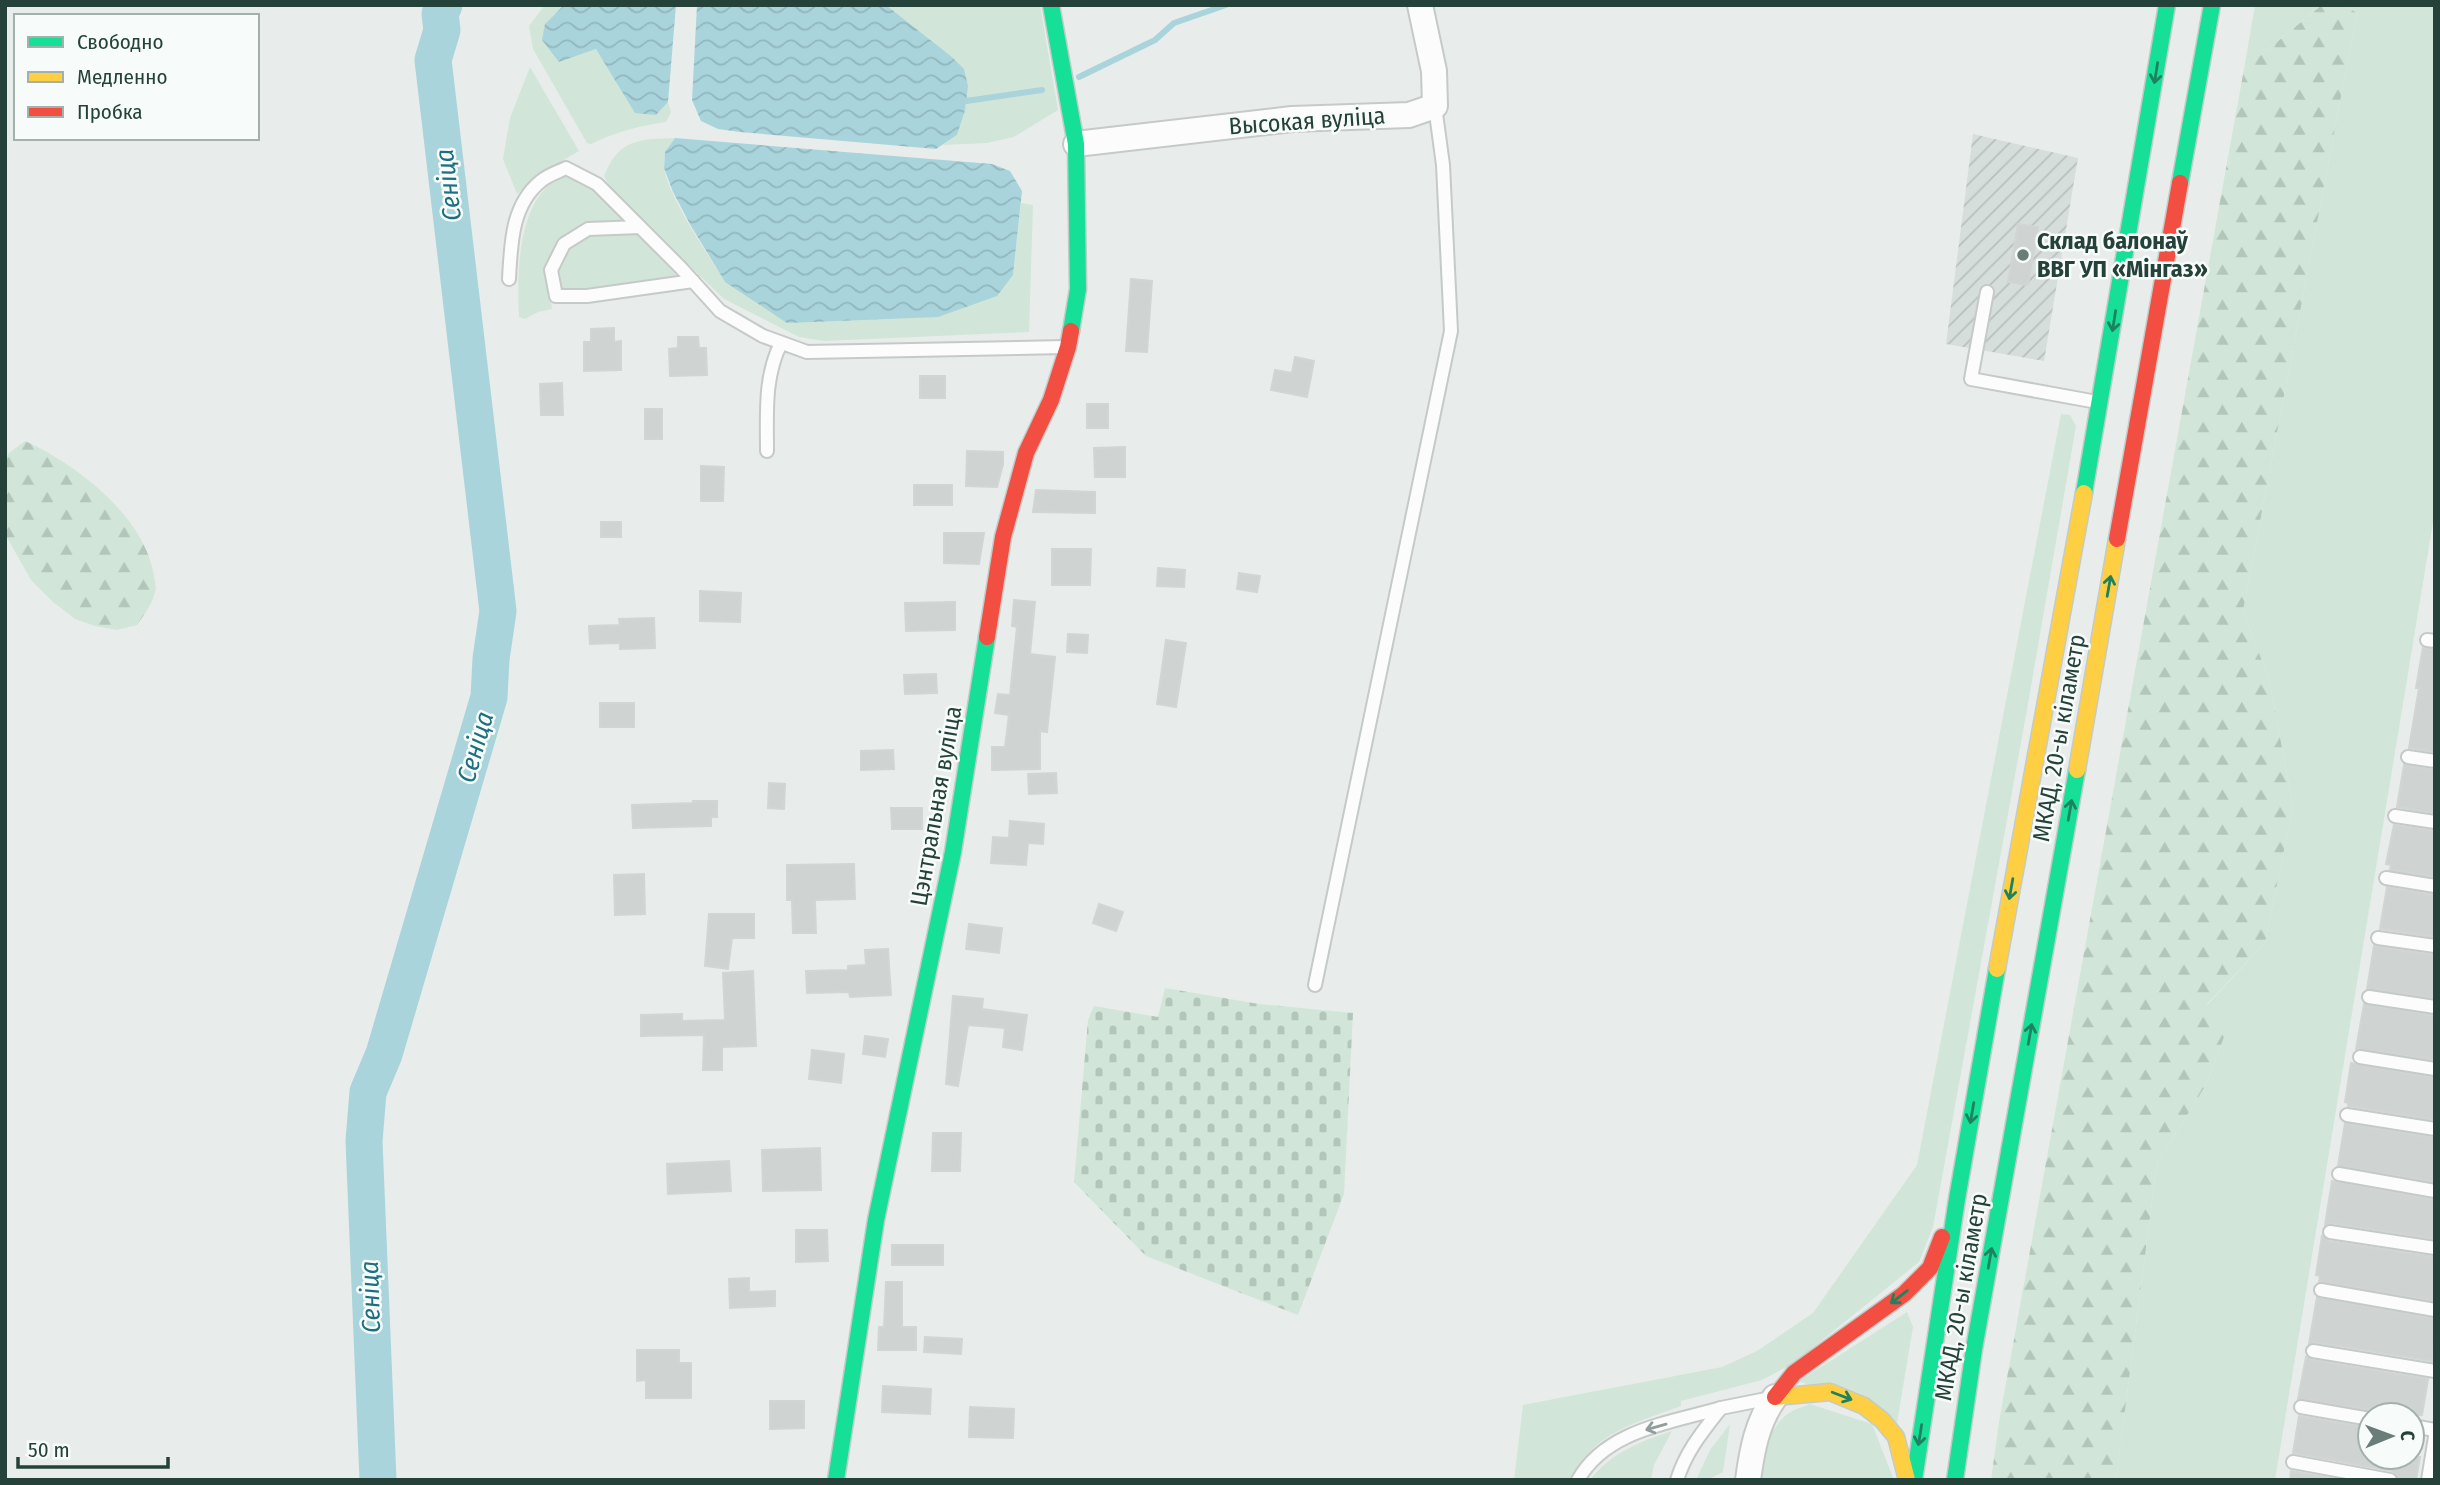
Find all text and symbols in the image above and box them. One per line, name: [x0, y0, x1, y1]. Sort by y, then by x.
legend: [14, 14, 259, 140]
text: Свободно: [77, 29, 163, 55]
one-way arrow: [2149, 61, 2162, 83]
text: Медленно: [77, 64, 167, 90]
text: Пробка: [77, 99, 143, 125]
street label: Высокая вуліца: [1228, 102, 1386, 140]
water label: Сеніца: [429, 147, 468, 223]
place label: Склад балонаў ВВГ УП «Мінгаз»: [2037, 227, 2208, 283]
marker: Склад балонаў ВВГ УП «Мінгаз»: [2015, 247, 2031, 263]
one-way arrow: [2107, 309, 2120, 332]
one-way arrow: [2103, 575, 2116, 598]
street label: МКАД, 20-ы кіламетр: [2027, 632, 2091, 844]
street label: Цэнтральная вуліца: [905, 704, 967, 908]
water label: Сеніца: [451, 708, 500, 786]
one-way arrow: [2063, 799, 2077, 822]
one-way arrow: [2004, 877, 2018, 900]
one-way arrow: [2024, 1023, 2037, 1046]
one-way arrow: [1965, 1101, 1978, 1124]
street label: МКАД, 20-ы кіламетр: [1929, 1191, 1993, 1403]
one-way arrow: [1984, 1247, 1997, 1270]
water label: Сеніца: [354, 1260, 387, 1334]
one-way arrow: [1890, 1290, 1908, 1305]
one-way arrow: [1831, 1391, 1852, 1404]
north arrow: [2356, 1401, 2426, 1471]
one-way arrow: [1645, 1422, 1667, 1435]
one-way arrow: [1914, 1424, 1927, 1446]
scale bar: [18, 1426, 168, 1470]
text: С: [2396, 1431, 2419, 1441]
text: 50 m: [28, 1437, 70, 1463]

